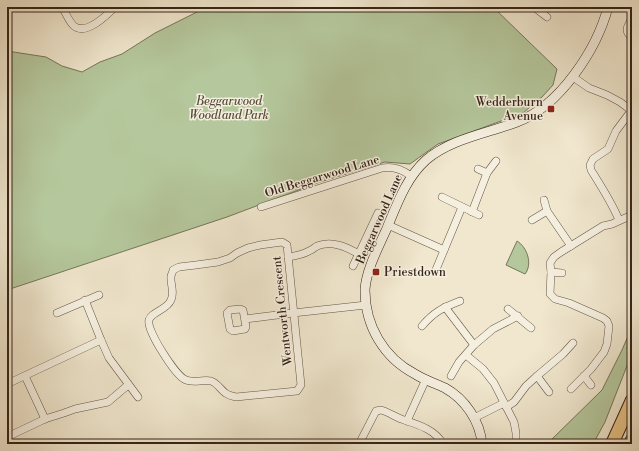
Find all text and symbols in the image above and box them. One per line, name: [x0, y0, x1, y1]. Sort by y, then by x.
park label: Beggarwood Woodland Park: [189, 94, 269, 123]
place label: Wedderburn Avenue: [475, 95, 543, 124]
marker: Wedderburn Avenue: [546, 104, 556, 114]
street label: Old Beggarwood Lane: [263, 152, 381, 201]
street label: Beggarwood Lane: [353, 172, 406, 267]
street label: Wentworth Crescent: [269, 255, 296, 368]
place label: Priestdown: [384, 265, 446, 280]
marker: Priestdown: [371, 267, 381, 277]

